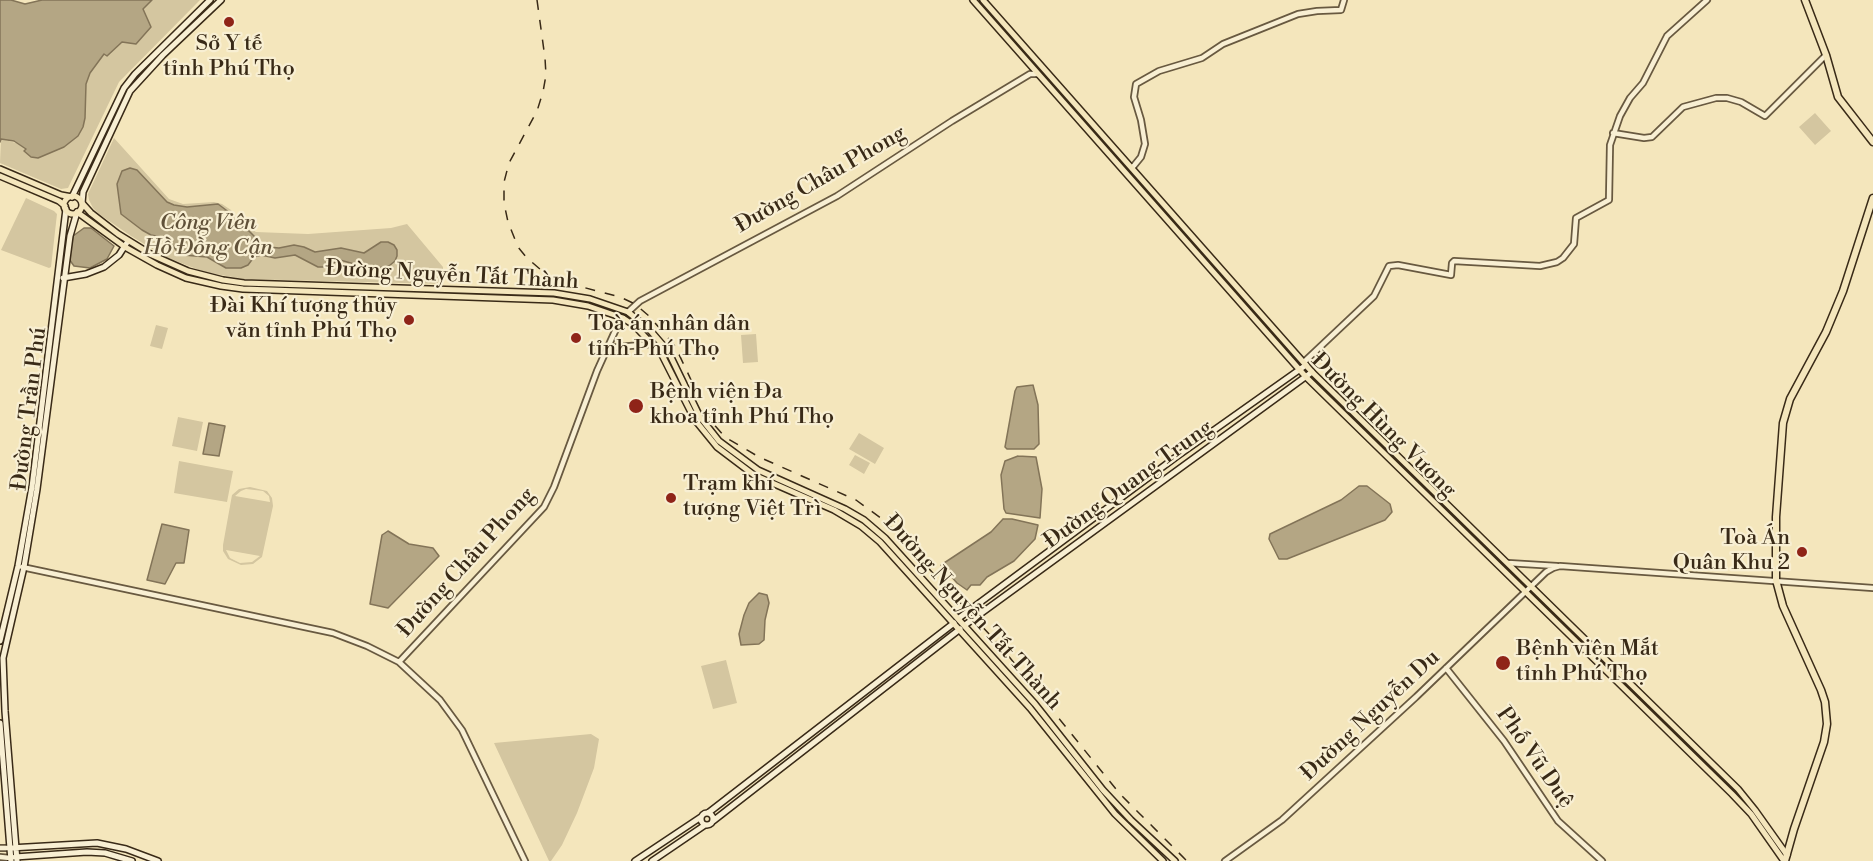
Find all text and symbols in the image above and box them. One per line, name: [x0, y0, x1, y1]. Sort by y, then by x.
marker: Sở Y tế tỉnh Phú Thọ: [222, 15, 236, 29]
place label: Sở Y tế tỉnh Phú Thọ: [163, 32, 295, 84]
street label: Đường Châu Phong: [731, 120, 911, 240]
park label: Công Viên Hồ Đồng Cận: [143, 211, 273, 262]
street label: Đường Nguyễn Tất Thành: [325, 256, 579, 296]
place label: Đài Khí tượng thủy văn tỉnh Phú Thọ: [210, 294, 397, 346]
place label: Toà án nhân dân tỉnh Phú Thọ: [588, 312, 750, 364]
marker: Đài Khí tượng thủy văn tỉnh Phú Thọ: [402, 313, 416, 327]
street label: Đường Trần Phú: [7, 326, 53, 492]
marker: Toà án nhân dân tỉnh Phú Thọ: [569, 331, 583, 345]
street label: Đường Hùng Vương: [1305, 348, 1461, 504]
place label: Bệnh viện Đa khoa tỉnh Phú Thọ: [650, 380, 834, 432]
marker: Bệnh viện Đa khoa tỉnh Phú Thọ: [627, 397, 645, 415]
street label: Đường Quang Trung: [1039, 415, 1219, 555]
place label: Trạm khí tượng Việt Trì: [683, 472, 822, 524]
street label: Đường Châu Phong: [393, 483, 541, 643]
marker: Trạm khí tượng Việt Trì: [664, 491, 678, 505]
street label: Đường Nguyễn Tất Thành: [877, 510, 1067, 716]
place label: Toà Án Quân Khu 2: [1673, 526, 1790, 578]
marker: Toà Án Quân Khu 2: [1795, 545, 1809, 559]
place label: Bệnh viện Mắt tỉnh Phú Thọ: [1516, 637, 1659, 688]
street label: Đường Nguyễn Du: [1296, 645, 1446, 787]
marker: Bệnh viện Mắt tỉnh Phú Thọ: [1494, 654, 1512, 672]
street label: Phố Vũ Duệ: [1490, 702, 1578, 814]

